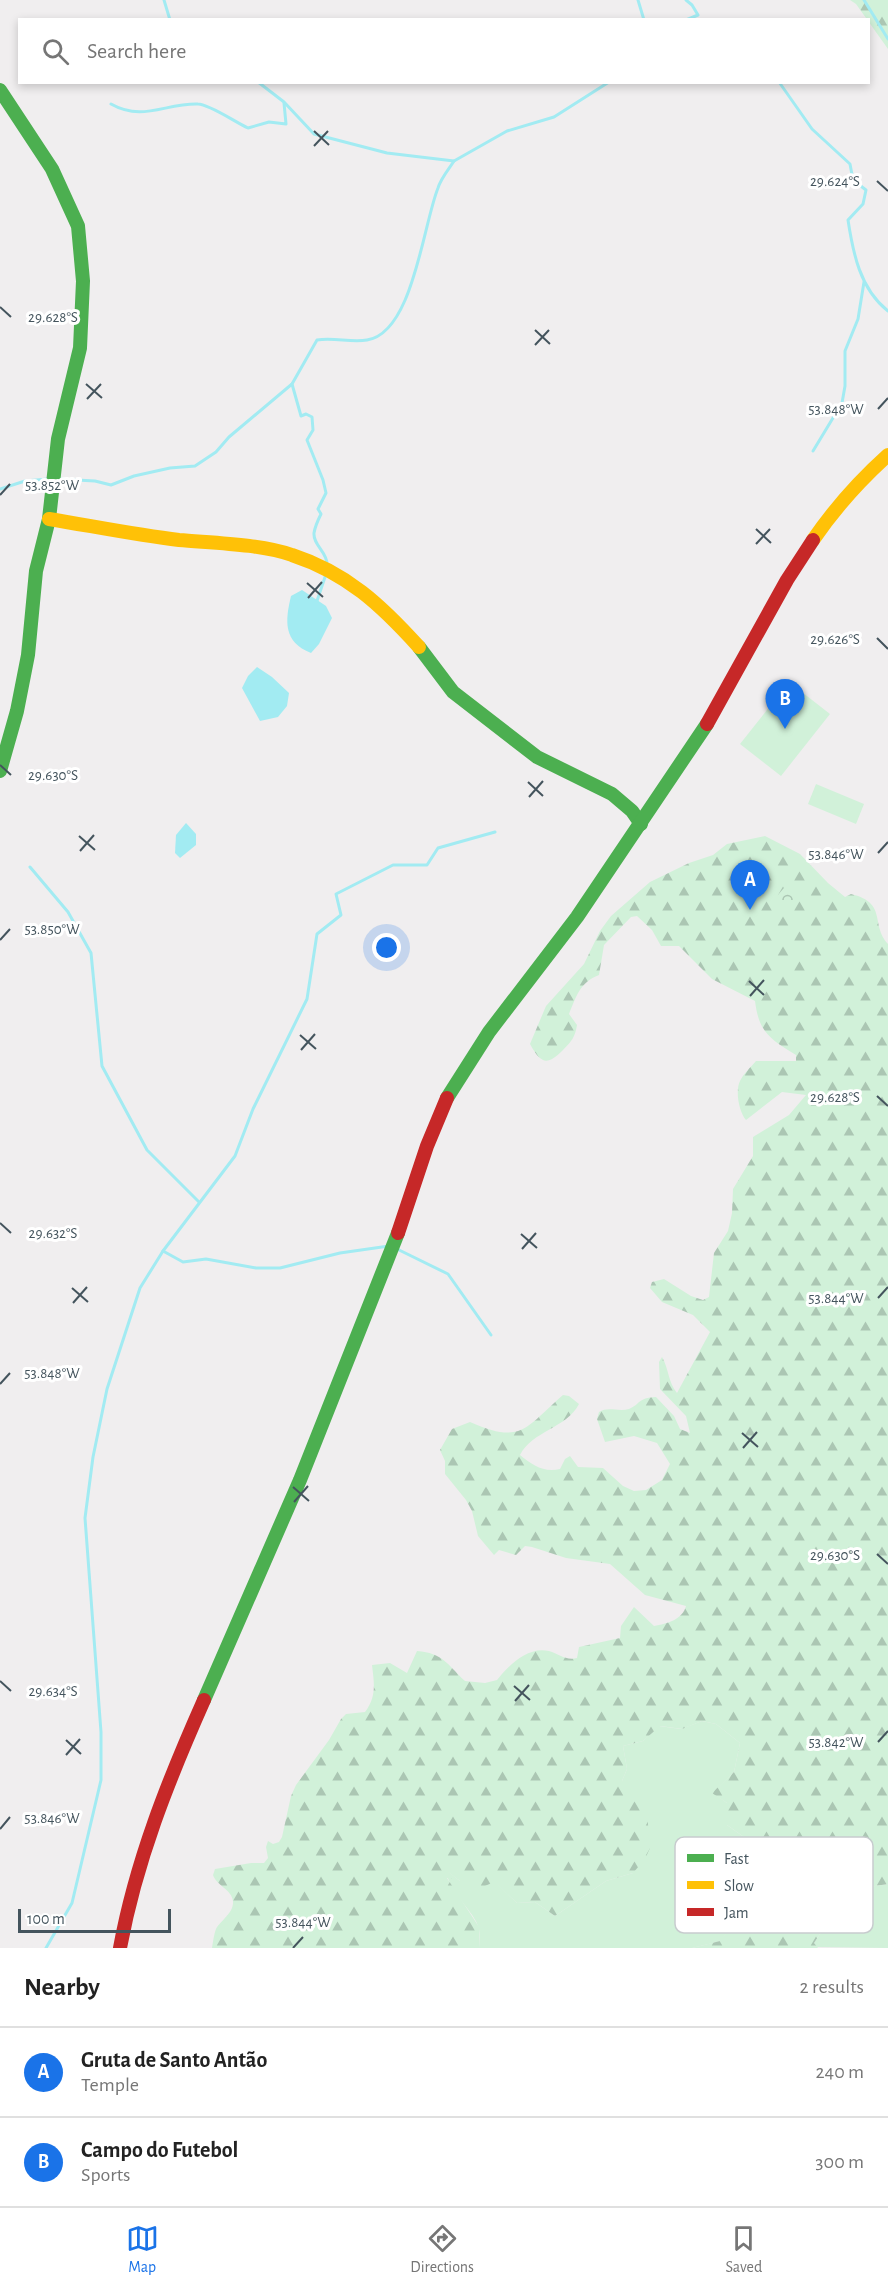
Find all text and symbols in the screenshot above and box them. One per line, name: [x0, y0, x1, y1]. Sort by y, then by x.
search box: [18, 18, 870, 84]
icon: search: [39, 35, 72, 68]
text: Search here: [87, 40, 186, 62]
text: 29.624°S: [810, 174, 860, 189]
text: 29.628°S: [28, 310, 78, 325]
text: 53.848°W: [808, 402, 864, 417]
text: 53.852°W: [25, 478, 80, 493]
text: 29.626°S: [810, 632, 860, 647]
pin: B: [766, 680, 804, 729]
text: 29.630°S: [28, 768, 78, 783]
text: 53.846°W: [808, 847, 864, 862]
pin: A: [730, 860, 770, 910]
text: 53.850°W: [24, 922, 80, 937]
your location: [372, 933, 401, 962]
text: 29.628°S: [810, 1090, 860, 1105]
text: 29.632°S: [29, 1226, 77, 1241]
text: 53.844°W: [808, 1291, 864, 1306]
text: 53.848°W: [24, 1366, 80, 1381]
text: 29.630°S: [810, 1548, 860, 1563]
text: 29.634°S: [28, 1684, 78, 1699]
text: 53.842°W: [808, 1735, 864, 1750]
text: 53.846°W: [24, 1811, 80, 1826]
legend: [675, 1837, 873, 1933]
text: Fast: [724, 1851, 749, 1867]
text: Slow: [724, 1878, 754, 1894]
text: Jam: [724, 1905, 749, 1921]
scale bar: [18, 1906, 171, 1934]
text: 100 m: [27, 1911, 65, 1927]
text: 53.844°W: [275, 1915, 331, 1930]
text: Nearby: [24, 1974, 100, 2000]
text: 2 results: [800, 1977, 864, 1997]
text: Gruta de Santo Antão: [81, 2049, 267, 2071]
text: A: [38, 2062, 50, 2082]
text: 240 m: [815, 2062, 864, 2082]
text: Temple: [81, 2075, 139, 2095]
text: Campo do Futebol: [81, 2139, 238, 2161]
text: B: [38, 2152, 49, 2172]
text: 300 m: [815, 2152, 864, 2172]
text: Sports: [81, 2165, 130, 2185]
tab: Map: [126, 2222, 159, 2277]
tab: Directions: [410, 2222, 474, 2277]
tab: Saved: [726, 2222, 762, 2277]

